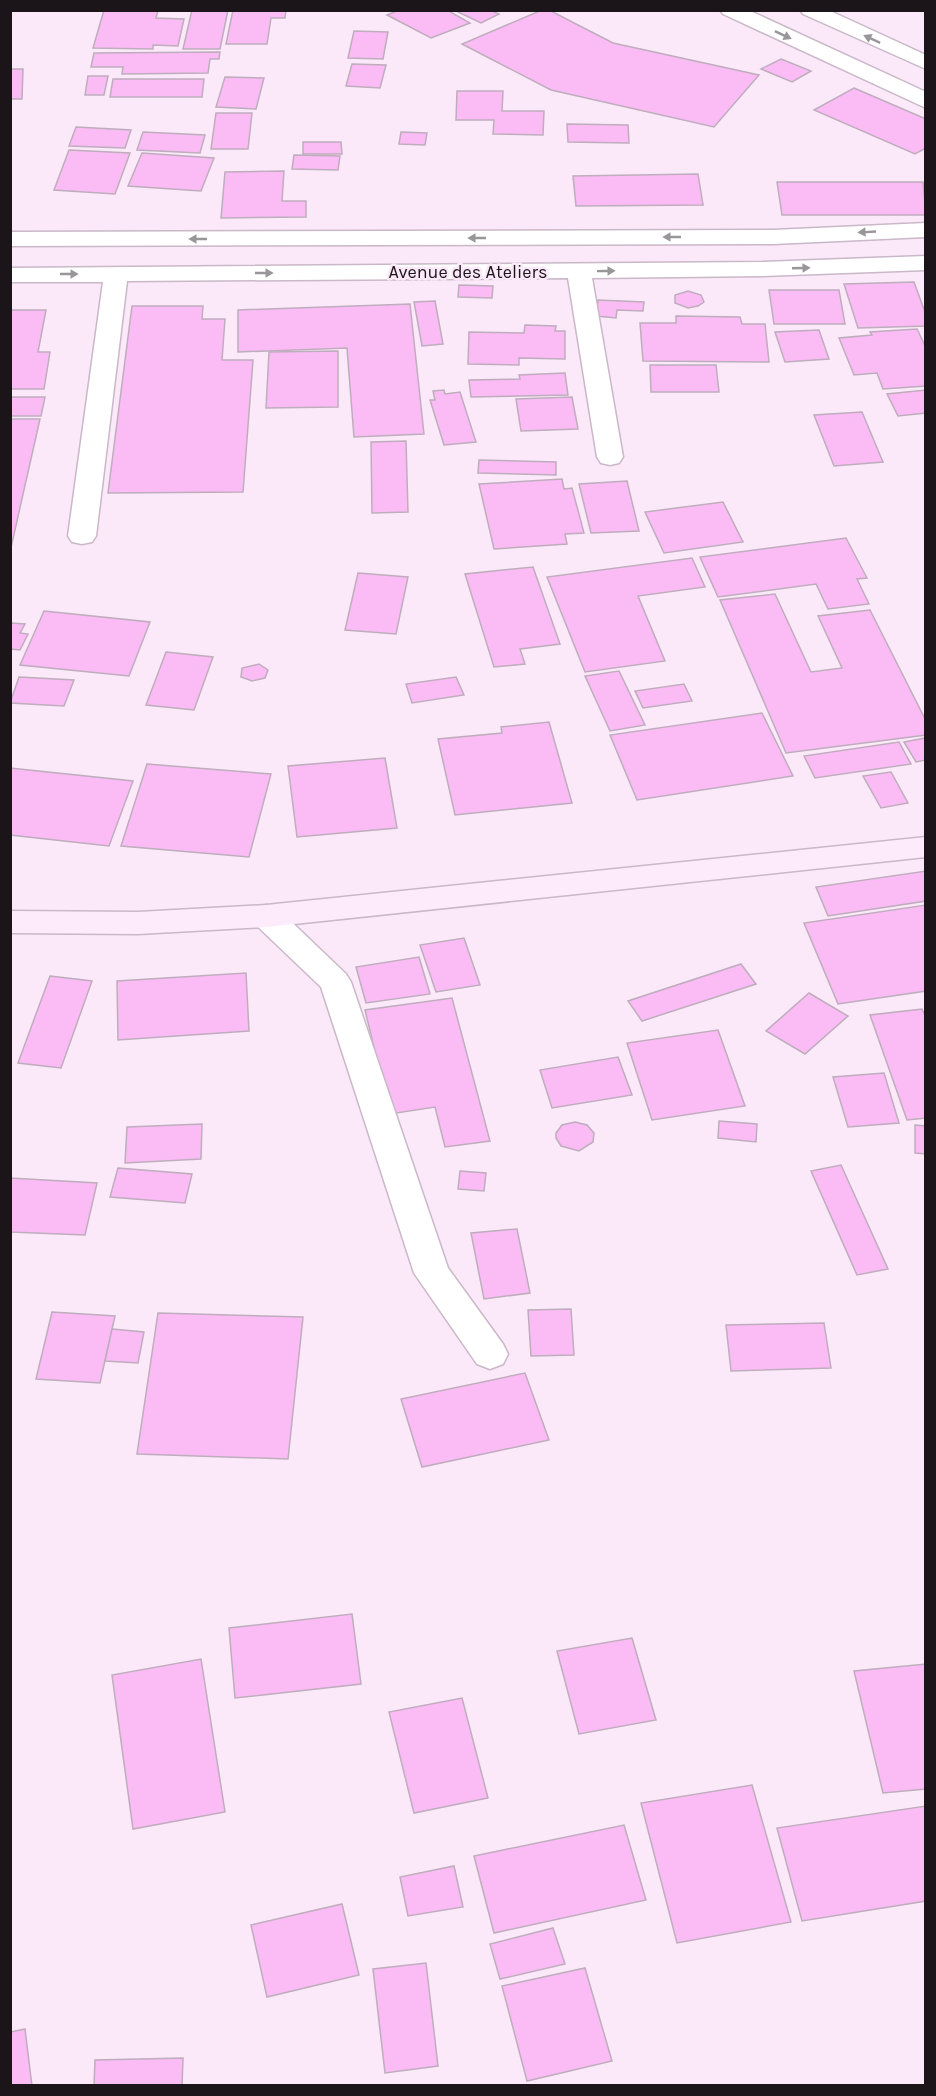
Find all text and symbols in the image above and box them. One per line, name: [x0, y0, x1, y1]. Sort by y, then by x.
one-way arrow: [775, 31, 792, 40]
one-way arrow: [863, 34, 881, 44]
one-way arrow: [858, 228, 877, 237]
one-way arrow: [663, 232, 682, 242]
one-way arrow: [468, 233, 487, 243]
one-way arrow: [189, 234, 208, 244]
street label: Avenue des Ateliers: [388, 261, 548, 283]
one-way arrow: [791, 263, 810, 272]
one-way arrow: [596, 266, 615, 276]
one-way arrow: [254, 268, 273, 278]
one-way arrow: [59, 269, 78, 279]

